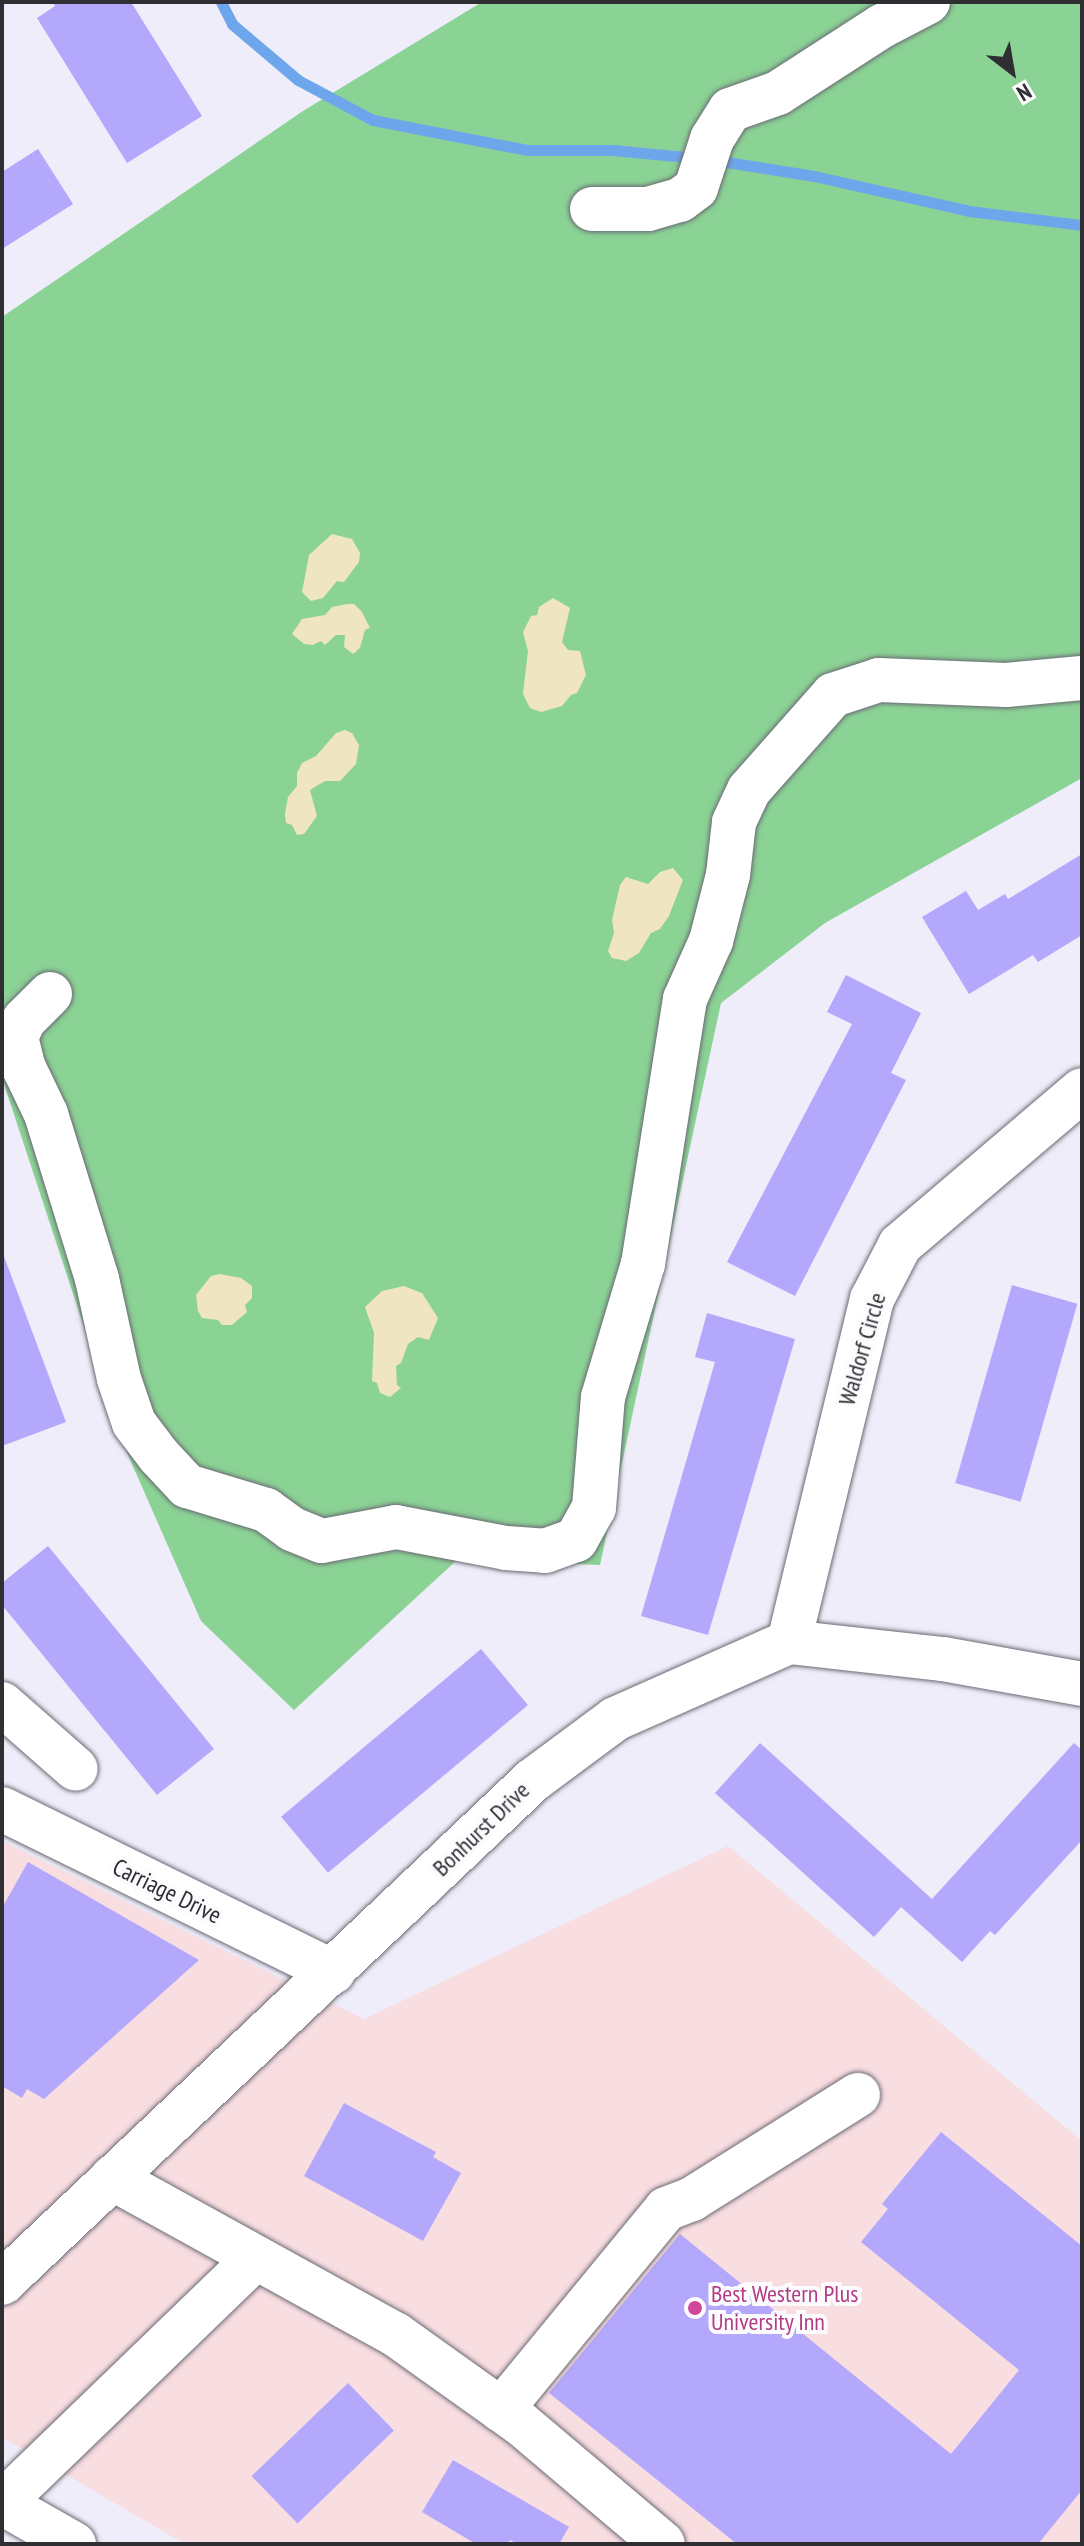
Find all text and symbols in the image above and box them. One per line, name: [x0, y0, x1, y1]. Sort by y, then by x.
north arrow: [972, 32, 1052, 112]
text: N: [1012, 78, 1037, 108]
street label: Waldorf Circle: [832, 1289, 892, 1409]
street label: Bonhurst Drive: [427, 1776, 535, 1882]
street label: Carriage Drive: [108, 1852, 226, 1930]
place label: Best Western Plus University Inn: [711, 2280, 859, 2336]
marker: Best Western Plus University Inn: [686, 2299, 704, 2317]

